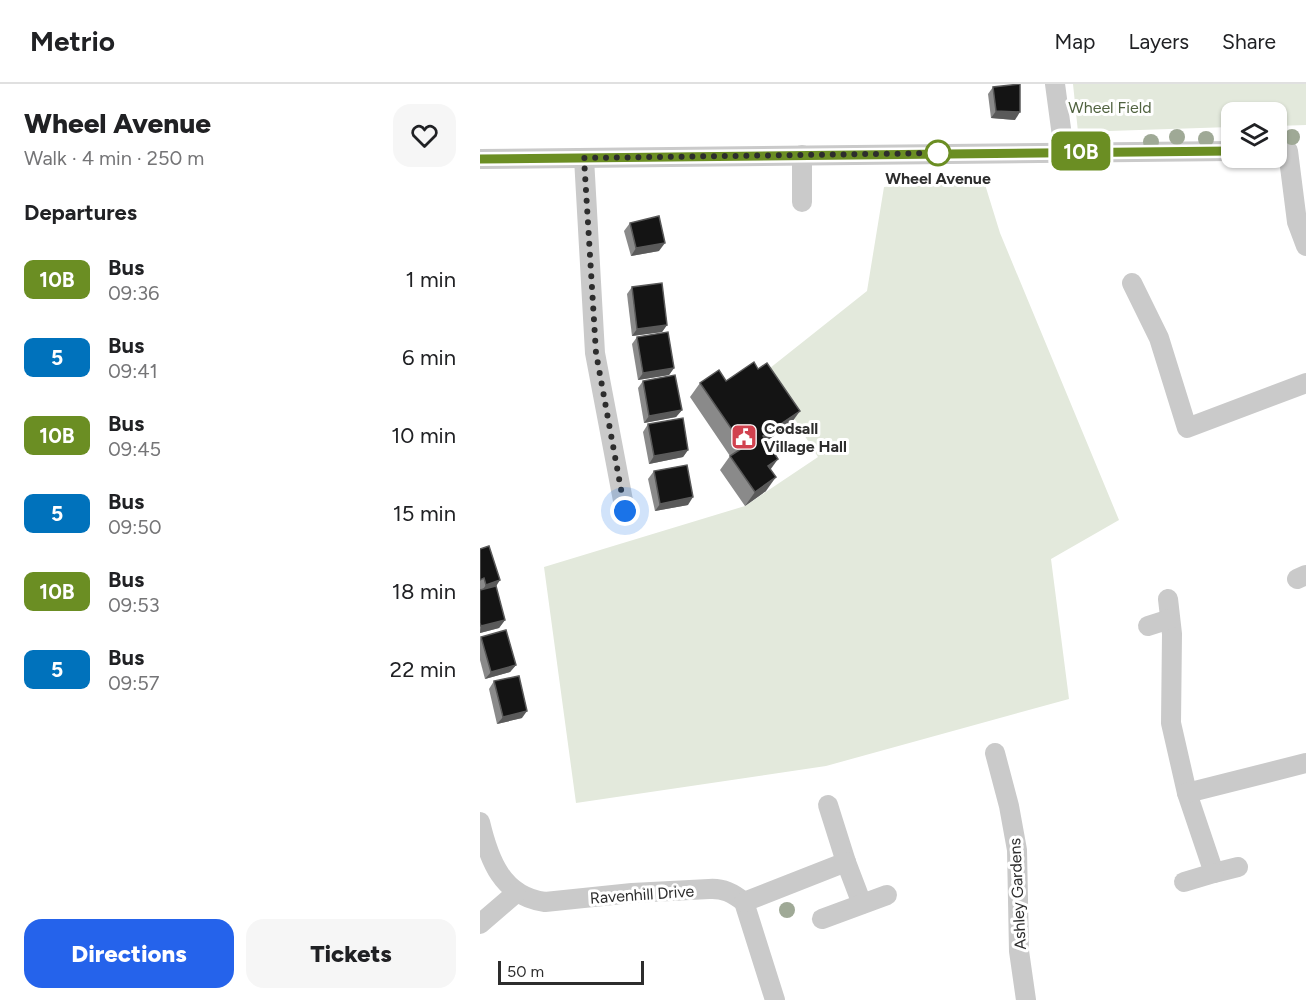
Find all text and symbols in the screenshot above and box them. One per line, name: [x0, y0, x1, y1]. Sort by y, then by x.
text: Metrio: [30, 24, 115, 58]
text: Map: [1055, 29, 1095, 54]
text: Layers: [1128, 29, 1189, 54]
text: Share: [1222, 29, 1276, 54]
park label: Wheel Field: [1068, 98, 1152, 117]
map controls: [1221, 102, 1287, 168]
button: layers: [1221, 102, 1287, 168]
button: heart: [393, 104, 456, 167]
text: Wheel Avenue: [24, 106, 211, 140]
line badge: 10B: [1046, 132, 1116, 170]
text: 10B: [1063, 139, 1099, 164]
marker: Wheel Avenue: [925, 140, 951, 166]
text: Walk · 4 min · 250 m: [24, 146, 204, 170]
place label: Wheel Avenue: [885, 169, 991, 188]
text: Departures: [24, 199, 137, 226]
text: Bus: [108, 254, 144, 281]
text: 1 min: [405, 266, 456, 293]
text: 10B: [39, 267, 75, 292]
text: 09:36: [108, 281, 159, 305]
text: Bus: [108, 332, 144, 359]
text: 6 min: [402, 344, 456, 371]
text: 5: [51, 345, 63, 370]
text: 09:41: [108, 359, 158, 383]
text: Bus: [108, 410, 144, 437]
place label: Codsall Village Hall: [764, 419, 847, 456]
text: 10 min: [391, 422, 456, 449]
public building icon: Codsall Village Hall: [729, 422, 759, 452]
text: 10B: [39, 423, 75, 448]
text: 09:45: [108, 437, 161, 461]
text: Bus: [108, 488, 144, 515]
your location: [610, 496, 640, 526]
text: 15 min: [393, 500, 456, 527]
text: 5: [51, 501, 63, 526]
text: 09:50: [108, 515, 162, 539]
text: Bus: [108, 566, 144, 593]
text: 18 min: [392, 578, 456, 605]
text: 10B: [39, 579, 75, 604]
text: 09:53: [108, 593, 160, 617]
text: Bus: [108, 644, 144, 671]
text: 22 min: [390, 656, 456, 683]
text: 5: [51, 657, 63, 682]
text: 09:57: [108, 671, 159, 695]
street label: Ashley Gardens: [1005, 838, 1030, 950]
street label: Ravenhill Drive: [589, 881, 695, 908]
button: Directions: [24, 919, 234, 988]
button: Tickets: [246, 919, 456, 988]
scale bar: [498, 958, 644, 986]
text: 50 m: [507, 962, 544, 981]

